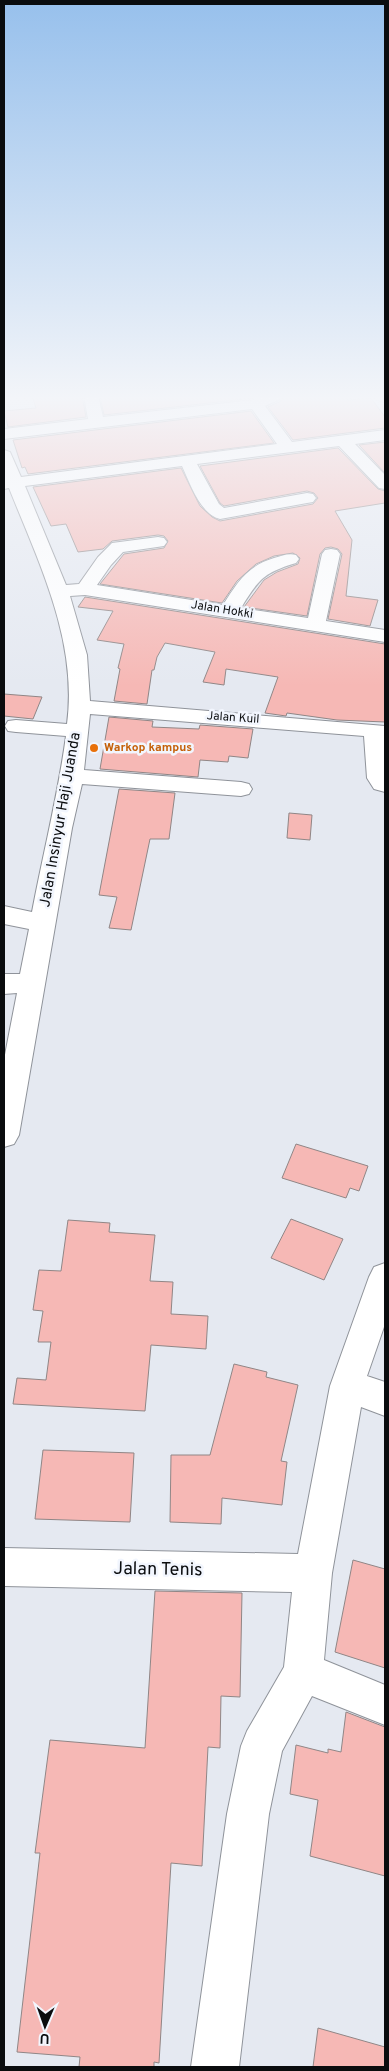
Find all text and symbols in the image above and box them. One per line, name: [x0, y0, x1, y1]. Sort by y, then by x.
street label: Jalan Hokki: [190, 597, 254, 623]
street label: Jalan Kuil: [206, 708, 260, 728]
street label: Jalan Insinyur Haji Juanda: [36, 731, 86, 909]
place label: Warkop kampus: [104, 740, 192, 756]
marker: Warkop kampus: [88, 742, 100, 754]
street label: Jalan Tenis: [113, 1558, 203, 1582]
north arrow: [20, 2001, 70, 2051]
text: U: [39, 2029, 50, 2046]

